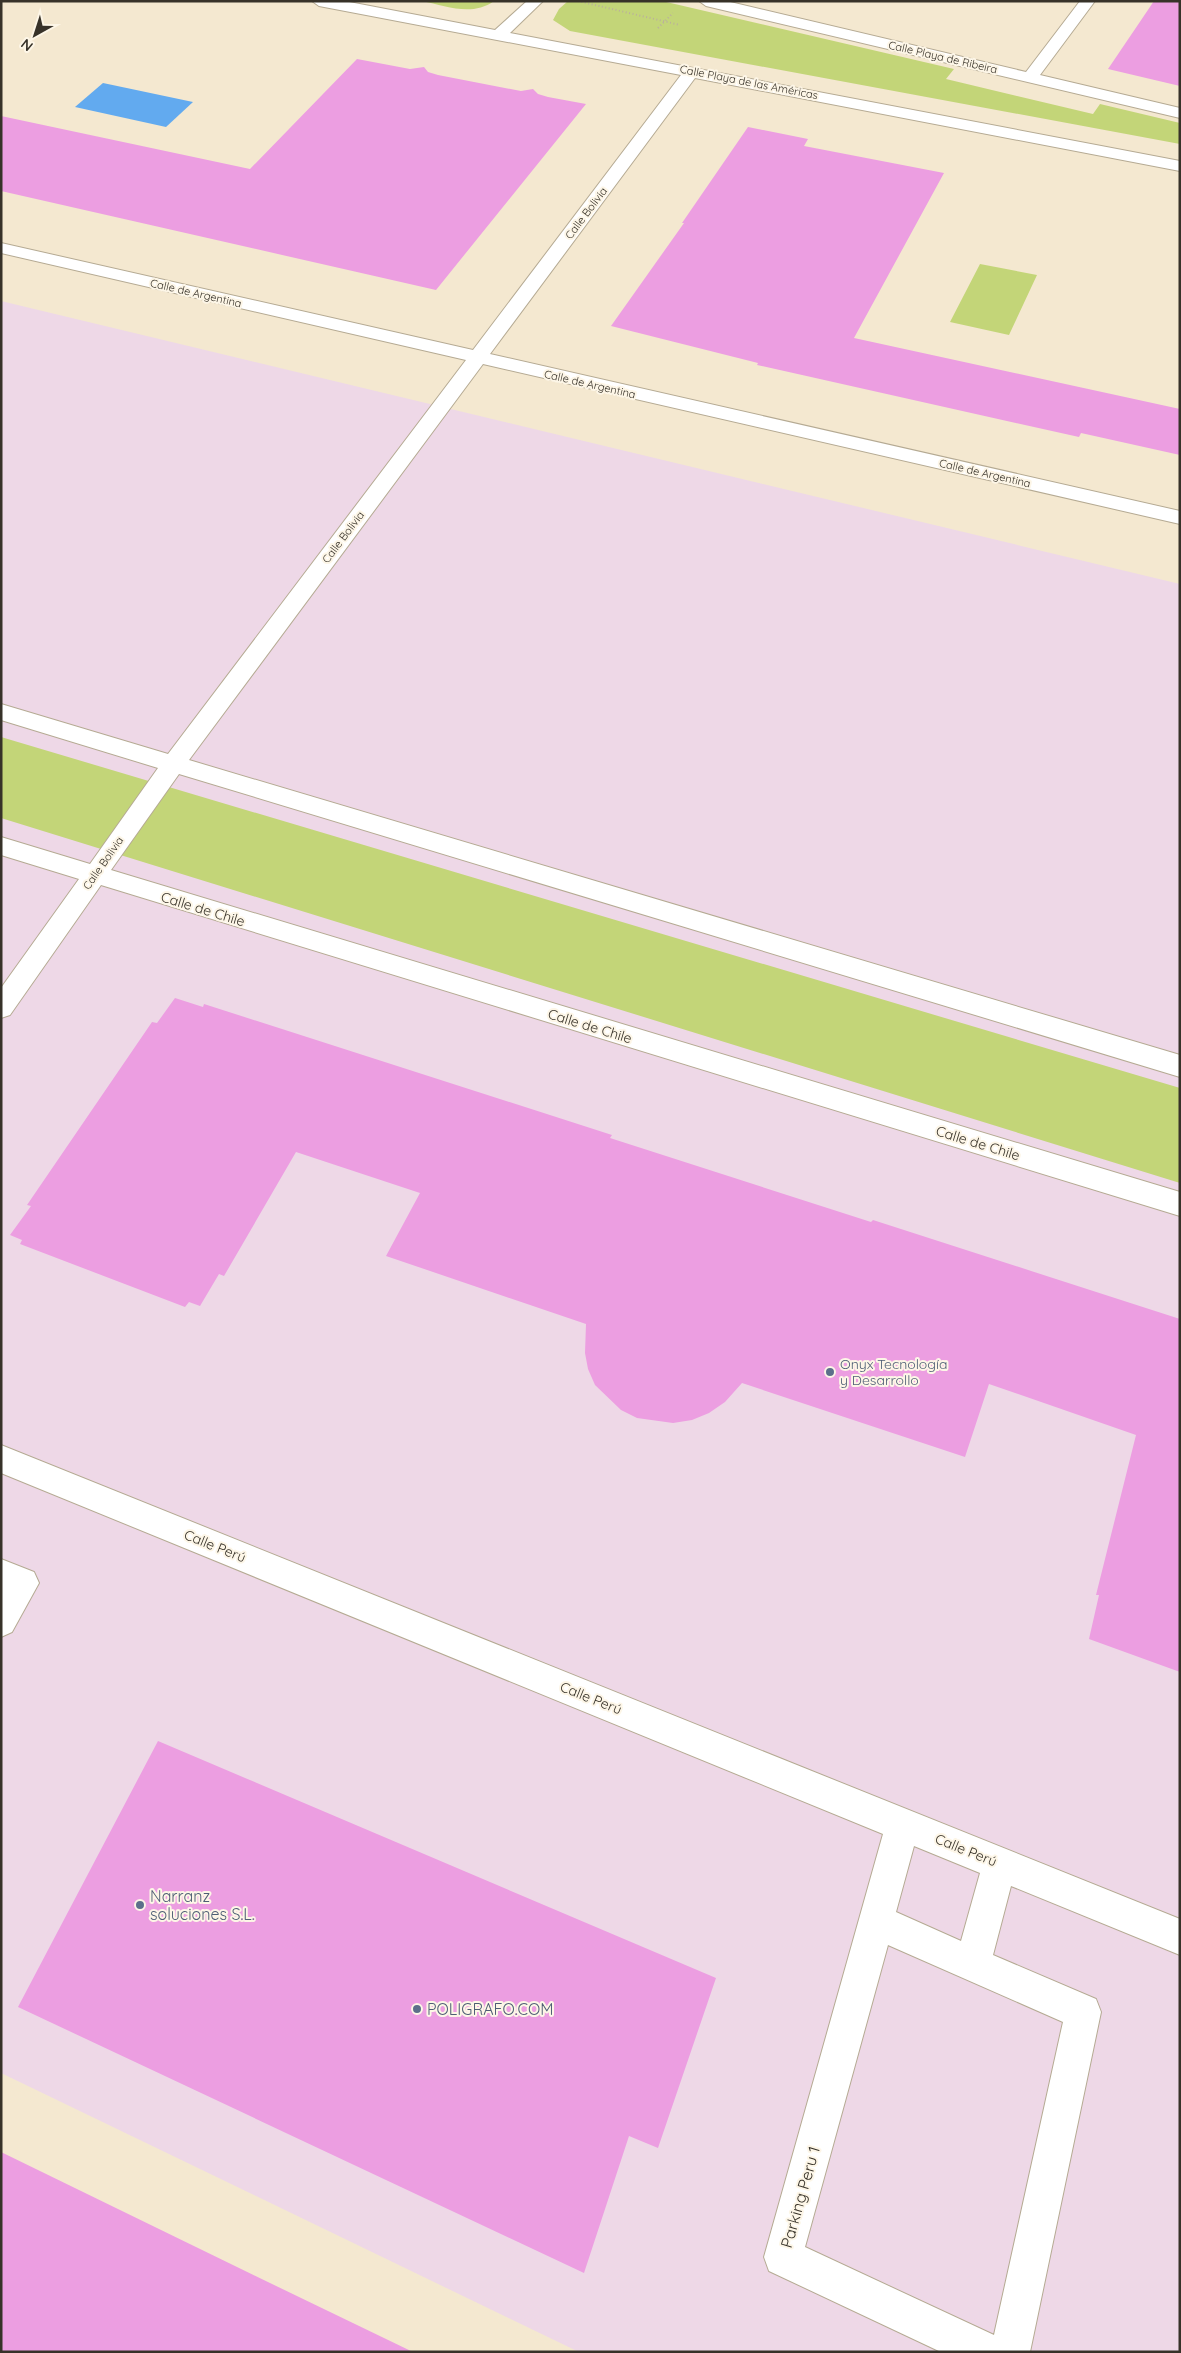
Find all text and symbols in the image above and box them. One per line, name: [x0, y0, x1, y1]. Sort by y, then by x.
north arrow: [10, 10, 60, 60]
text: N: [17, 35, 36, 55]
street label: Calle Playa de Ribeira: [887, 38, 999, 76]
street label: Calle Playa de las Américas: [679, 62, 819, 102]
street label: Calle Bolivia: [562, 184, 610, 242]
street label: Calle de Argentina: [149, 276, 243, 310]
street label: Calle de Argentina: [543, 367, 637, 401]
street label: Calle de Argentina: [938, 456, 1032, 490]
street label: Calle Bolivia: [319, 508, 367, 566]
street label: Calle Bolivia: [80, 834, 126, 892]
street label: Calle de Chile: [159, 888, 247, 930]
street label: Calle de Chile: [546, 1005, 634, 1047]
street label: Calle de Chile: [934, 1122, 1022, 1164]
place label: Onyx Tecnología y Desarrollo: [840, 1355, 948, 1389]
marker: Onyx Tecnología y Desarrollo: [824, 1366, 836, 1378]
street label: Calle Perú: [181, 1525, 249, 1567]
street label: Calle Perú: [557, 1677, 625, 1719]
street label: Calle Perú: [932, 1829, 1000, 1871]
place label: Narranz soluciones S.L.: [150, 1886, 255, 1924]
marker: Narranz soluciones S.L.: [134, 1899, 146, 1911]
place label: POLIGRAFO.COM: [427, 1999, 554, 2019]
marker: POLIGRAFO.COM: [411, 2003, 423, 2015]
street label: Parking Peru 1: [776, 2144, 824, 2250]

